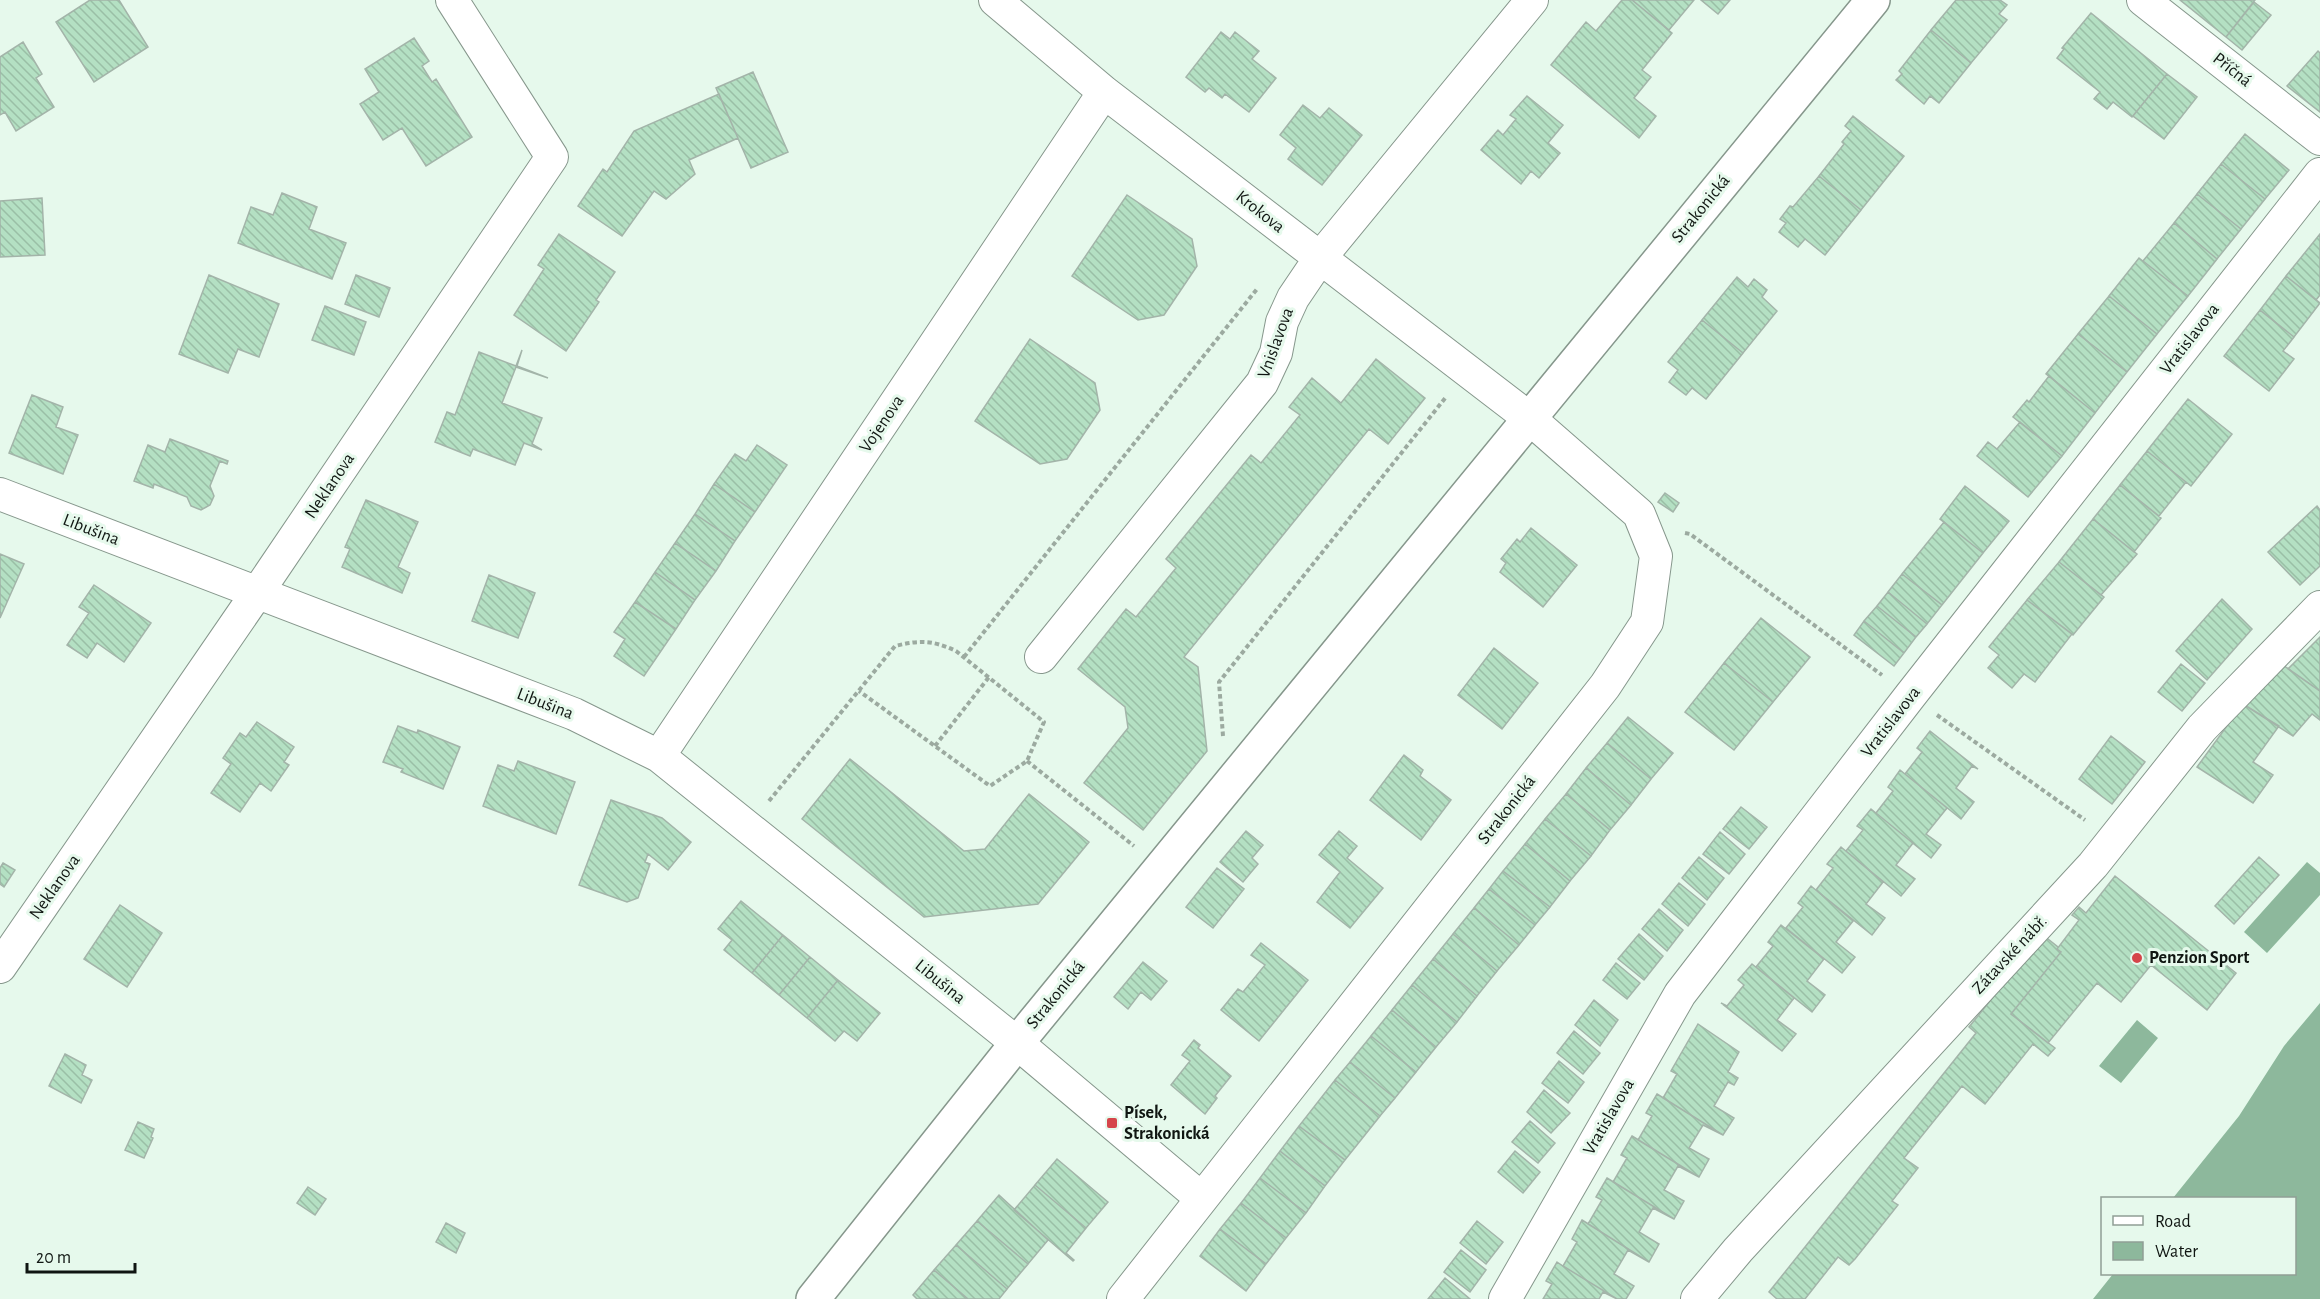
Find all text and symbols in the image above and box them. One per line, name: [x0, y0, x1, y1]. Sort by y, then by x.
street label: Příčná: [2209, 49, 2255, 91]
street label: Strakonická: [1668, 172, 1734, 246]
street label: Krokova: [1232, 188, 1288, 236]
street label: Vratislavova: [2157, 300, 2223, 378]
street label: Vnislavova: [1255, 305, 1297, 381]
street label: Vojenova: [856, 392, 908, 456]
street label: Neklanova: [302, 450, 358, 522]
street label: Libušina: [60, 511, 122, 549]
street label: Vratislavova: [1858, 683, 1924, 761]
street label: Libušina: [514, 685, 576, 723]
street label: Strakonická: [1475, 772, 1539, 848]
street label: Neklanova: [26, 851, 84, 923]
street label: Zátavské nábř.: [1969, 912, 2051, 998]
place label: Penzion Sport: [2149, 949, 2249, 967]
marker: Penzion Sport: [2130, 951, 2144, 965]
street label: Libušina: [911, 956, 969, 1008]
street label: Strakonická: [1023, 958, 1089, 1032]
street label: Vratislavova: [1580, 1076, 1638, 1158]
place label: Písek, Strakonická: [1124, 1104, 1210, 1143]
marker: Písek, Strakonická: [1105, 1116, 1119, 1130]
legend: [2101, 1197, 2296, 1275]
text: Road: [2155, 1213, 2191, 1231]
scale bar: [27, 1236, 135, 1274]
text: Water: [2155, 1243, 2198, 1261]
text: 20 m: [36, 1249, 71, 1267]

